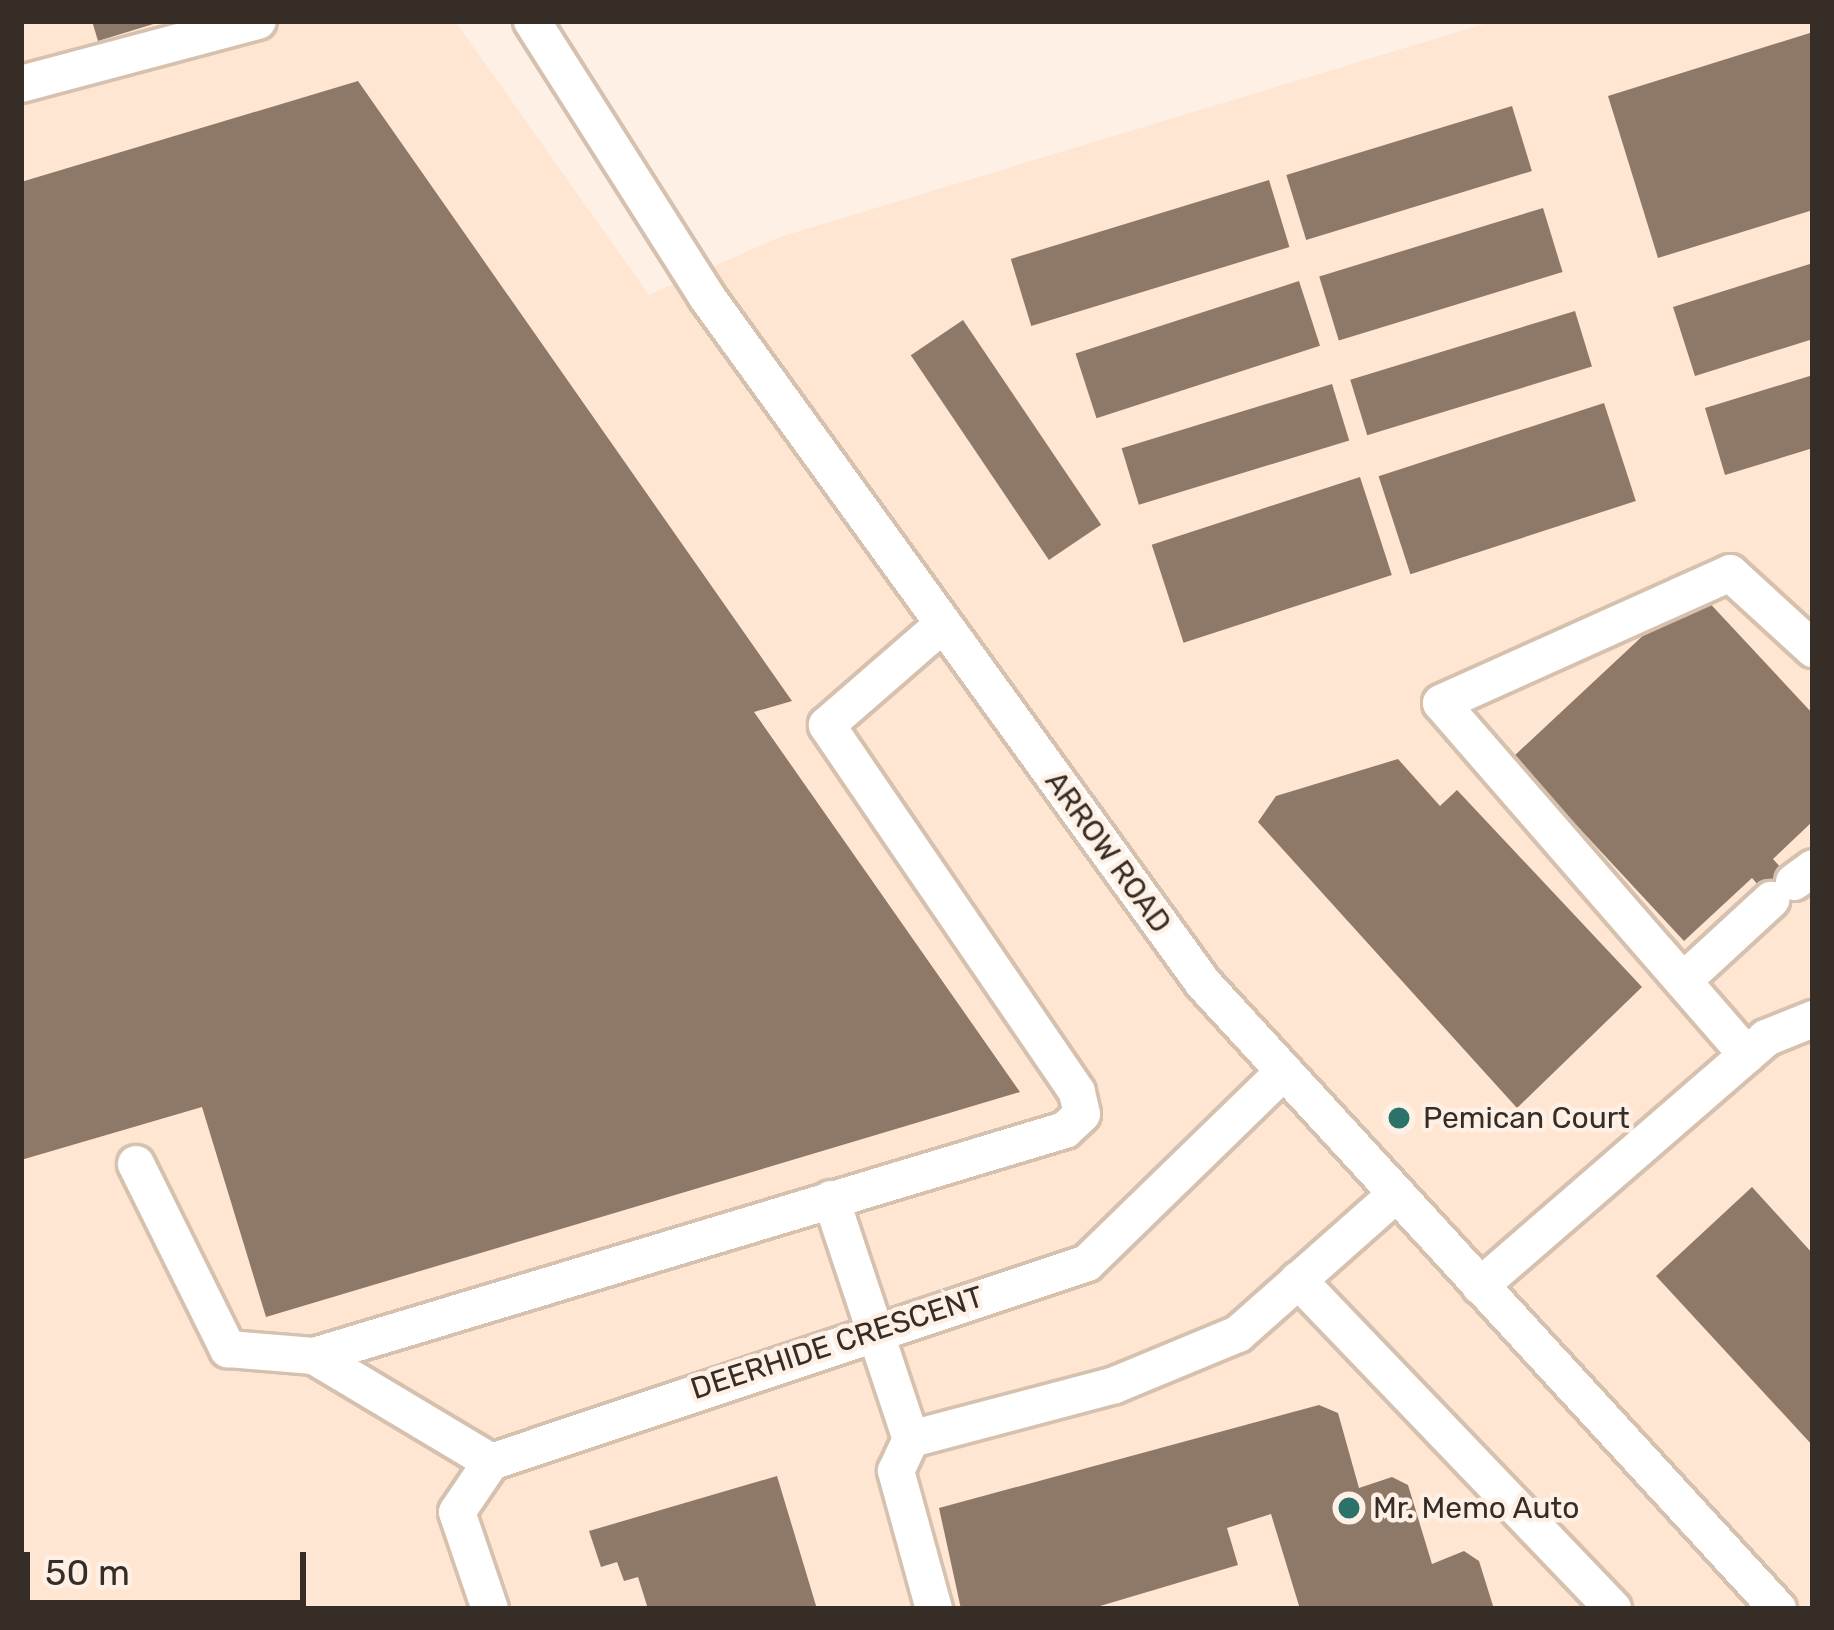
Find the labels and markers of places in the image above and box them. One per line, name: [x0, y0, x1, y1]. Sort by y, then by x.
place label: Pemican Court: [1423, 1100, 1630, 1136]
marker: Pemican Court: [1386, 1105, 1412, 1131]
place label: Mr. Memo Auto: [1373, 1490, 1580, 1526]
marker: Mr. Memo Auto: [1336, 1495, 1362, 1521]

